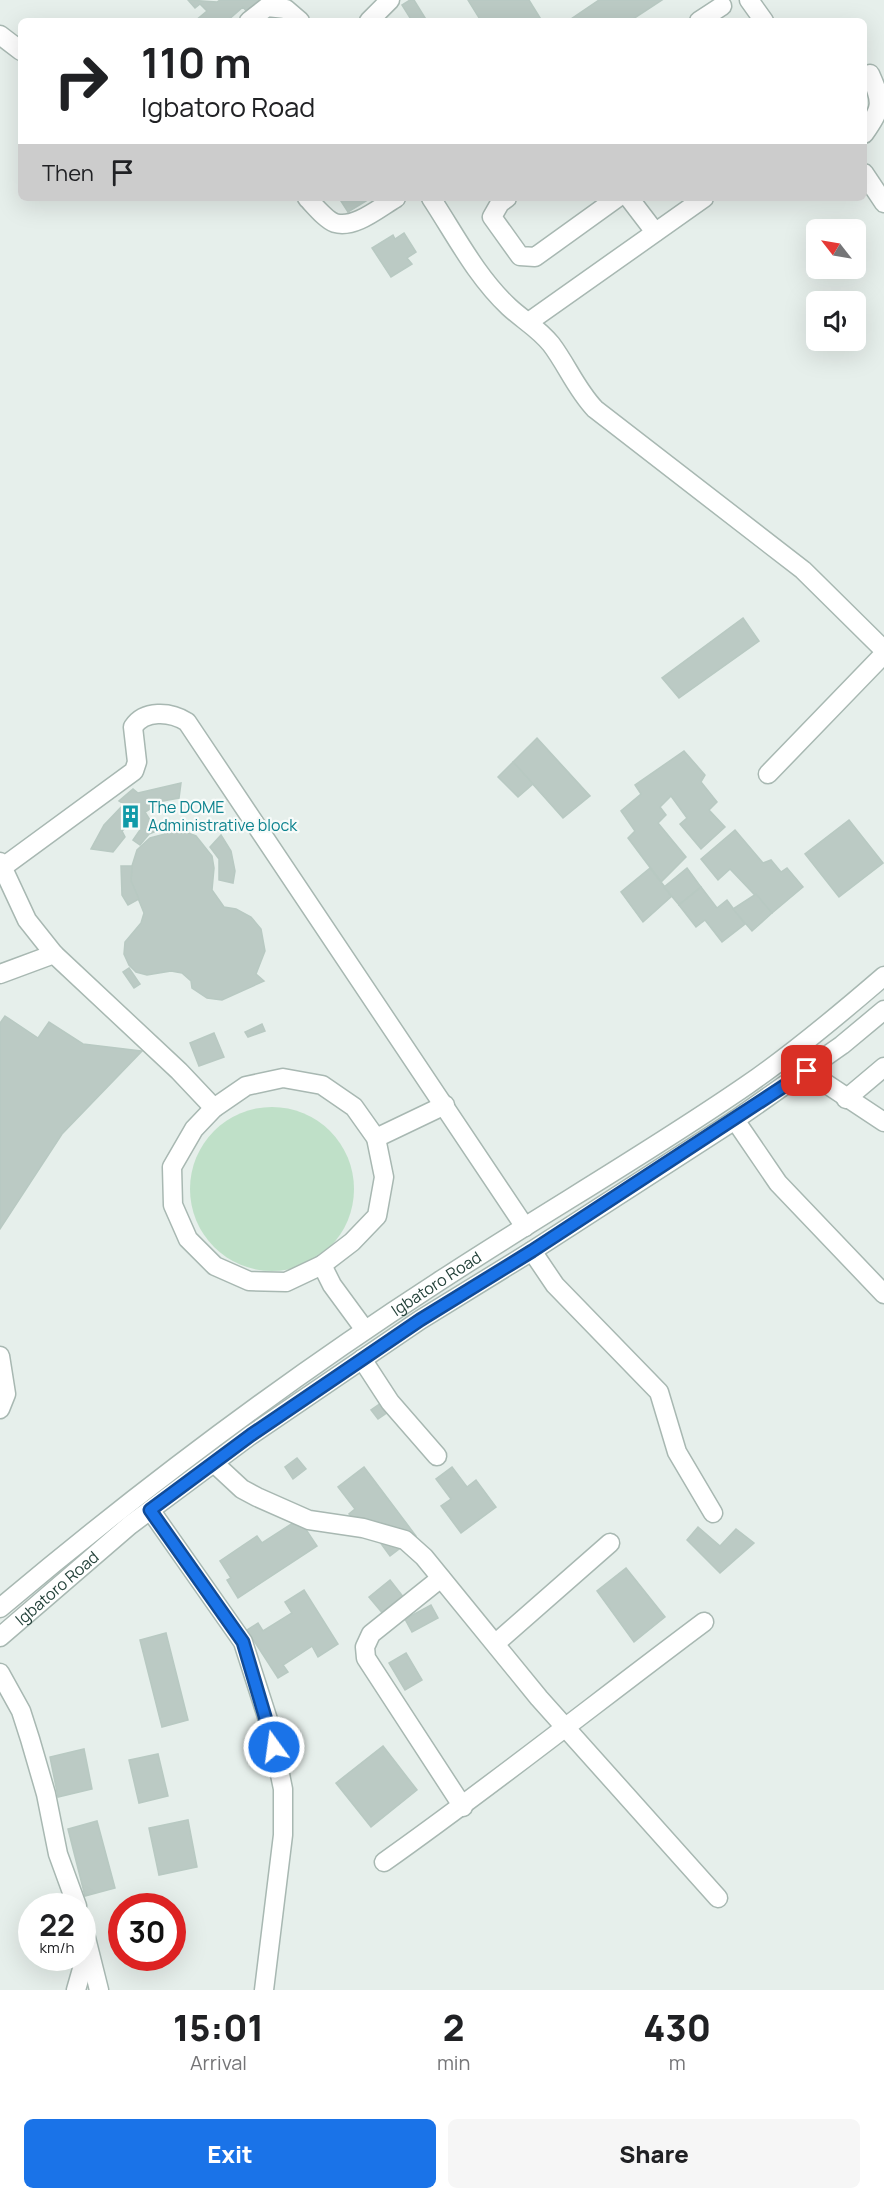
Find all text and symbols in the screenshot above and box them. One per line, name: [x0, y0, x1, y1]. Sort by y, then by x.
text: 110 m: [141, 33, 252, 91]
icon: right: [42, 42, 120, 120]
text: Igbatoro Road: [141, 88, 315, 125]
icon: arrive: [106, 156, 139, 189]
text: Then: [42, 158, 94, 188]
north arrow: [806, 219, 866, 279]
map controls: [806, 219, 866, 351]
button: sound: [806, 291, 866, 351]
place label: The DOME Administrative block: [148, 796, 298, 836]
building icon: The DOME Administrative block: [117, 803, 143, 829]
pin: [781, 1045, 832, 1096]
icon: arrive: [790, 1054, 823, 1087]
street label: Igbatoro Road: [387, 1246, 485, 1321]
street label: Igbatoro Road: [10, 1546, 103, 1630]
position arrow: [242, 1715, 306, 1779]
speed limit sign: 30: [108, 1893, 186, 1971]
text: 22: [39, 1904, 75, 1945]
text: km/h: [40, 1937, 74, 1958]
text: 15:01: [173, 2003, 264, 2052]
text: 2: [443, 2003, 465, 2052]
text: 430: [643, 2003, 711, 2052]
text: Arrival: [190, 2049, 247, 2076]
text: min: [437, 2049, 470, 2076]
text: m: [669, 2049, 686, 2076]
button: Exit: [24, 2119, 436, 2188]
button: Share: [448, 2119, 860, 2188]

